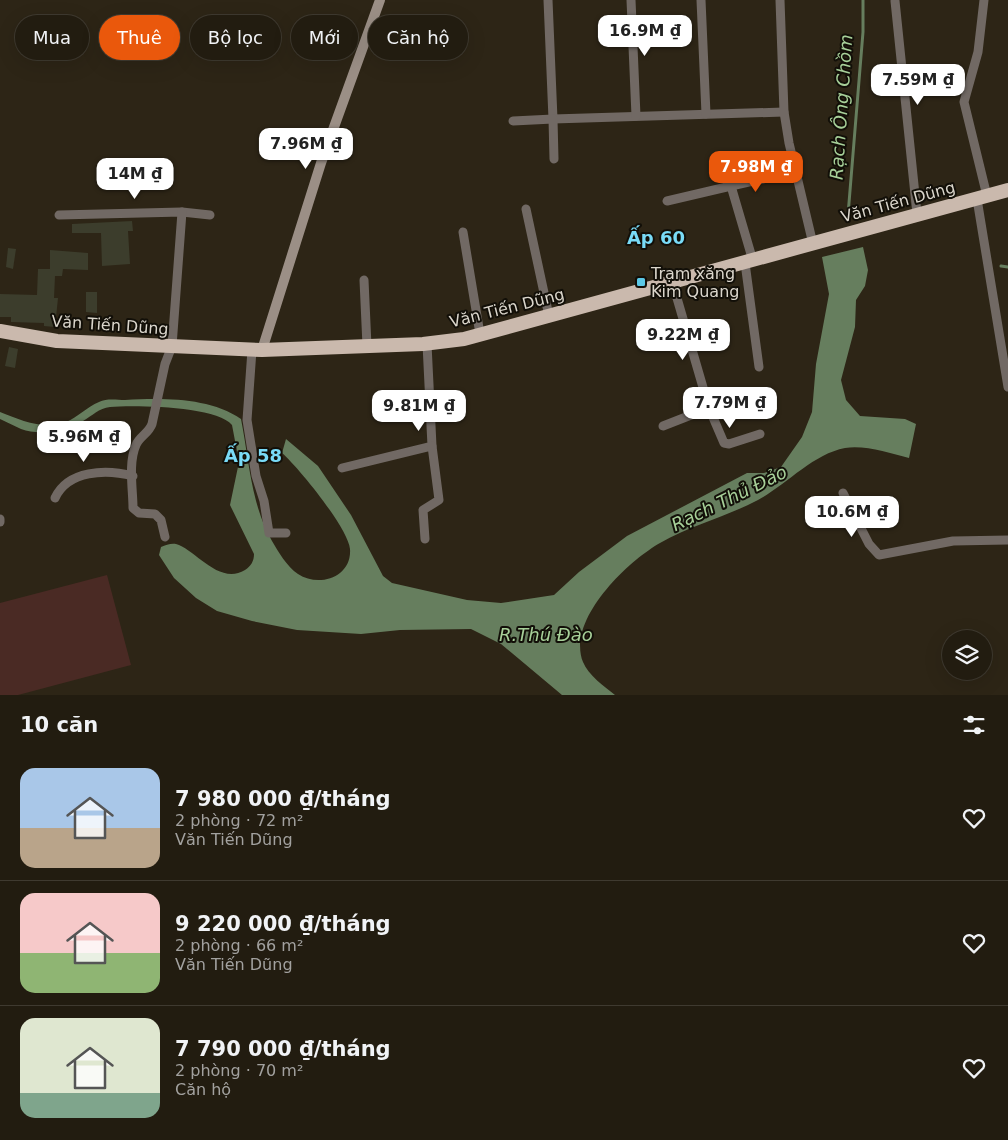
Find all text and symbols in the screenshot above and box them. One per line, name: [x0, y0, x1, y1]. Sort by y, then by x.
chip: Mua: [15, 15, 89, 60]
chip: Thuê: [99, 15, 180, 60]
chip: Bộ lọc: [190, 15, 281, 60]
chip: Mới: [291, 15, 358, 60]
chip: Căn hộ: [368, 15, 468, 60]
pin: 16.9M ₫: [599, 15, 691, 57]
text: 16.9M ₫: [609, 21, 681, 40]
water label: Rạch Ông Chồm: [825, 34, 857, 180]
pin: 7.59M ₫: [872, 64, 964, 106]
text: 7.59M ₫: [882, 70, 954, 89]
pin: 7.96M ₫: [260, 128, 352, 170]
text: 7.96M ₫: [270, 134, 342, 153]
pin: 7.98M ₫: [710, 150, 802, 193]
text: 7.98M ₫: [720, 157, 792, 176]
pin: 14M ₫: [100, 158, 170, 200]
text: 14M ₫: [108, 164, 162, 183]
street label: Văn Tiến Dũng: [839, 178, 957, 226]
district label: Ấp 60: [627, 225, 685, 248]
place label: Trạm xăng Kim Quang: [650, 264, 739, 301]
marker: Trạm xăng Kim Quang: [635, 276, 647, 288]
street label: Văn Tiến Dũng: [448, 285, 566, 331]
street label: Văn Tiến Dũng: [51, 311, 169, 339]
pin: 9.22M ₫: [637, 318, 729, 361]
text: 9.22M ₫: [647, 325, 719, 344]
pin: 7.79M ₫: [684, 386, 776, 429]
pin: 9.81M ₫: [373, 390, 465, 432]
text: 7.79M ₫: [694, 393, 766, 412]
text: 9.81M ₫: [383, 396, 455, 415]
pin: 5.96M ₫: [38, 420, 130, 463]
text: 5.96M ₫: [48, 427, 120, 446]
district label: Ấp 58: [224, 443, 282, 466]
water label: Rạch Thủ Đảo: [668, 461, 790, 535]
pin: 10.6M ₫: [806, 496, 898, 538]
text: 10.6M ₫: [816, 502, 888, 521]
water label: R.Thú Đào: [499, 624, 593, 645]
map controls: [942, 630, 992, 680]
button: layers: [942, 630, 992, 680]
icon: filters: [960, 711, 988, 739]
text: 10 căn: [20, 713, 98, 737]
text: 7 980 000 ₫/tháng: [175, 787, 391, 811]
icon: home: [60, 788, 120, 848]
icon: heart: [960, 804, 988, 832]
text: 2 phòng · 72 m²: [175, 811, 303, 830]
text: Văn Tiến Dũng: [175, 830, 293, 849]
text: 9 220 000 ₫/tháng: [175, 912, 391, 936]
icon: home: [60, 913, 120, 973]
icon: heart: [960, 929, 988, 957]
text: 2 phòng · 66 m²: [175, 936, 303, 955]
text: Văn Tiến Dũng: [175, 955, 293, 974]
text: 7 790 000 ₫/tháng: [175, 1037, 391, 1061]
icon: home: [60, 1038, 120, 1098]
icon: heart: [960, 1054, 988, 1082]
text: 2 phòng · 70 m²: [175, 1061, 303, 1080]
text: Căn hộ: [175, 1080, 231, 1099]

